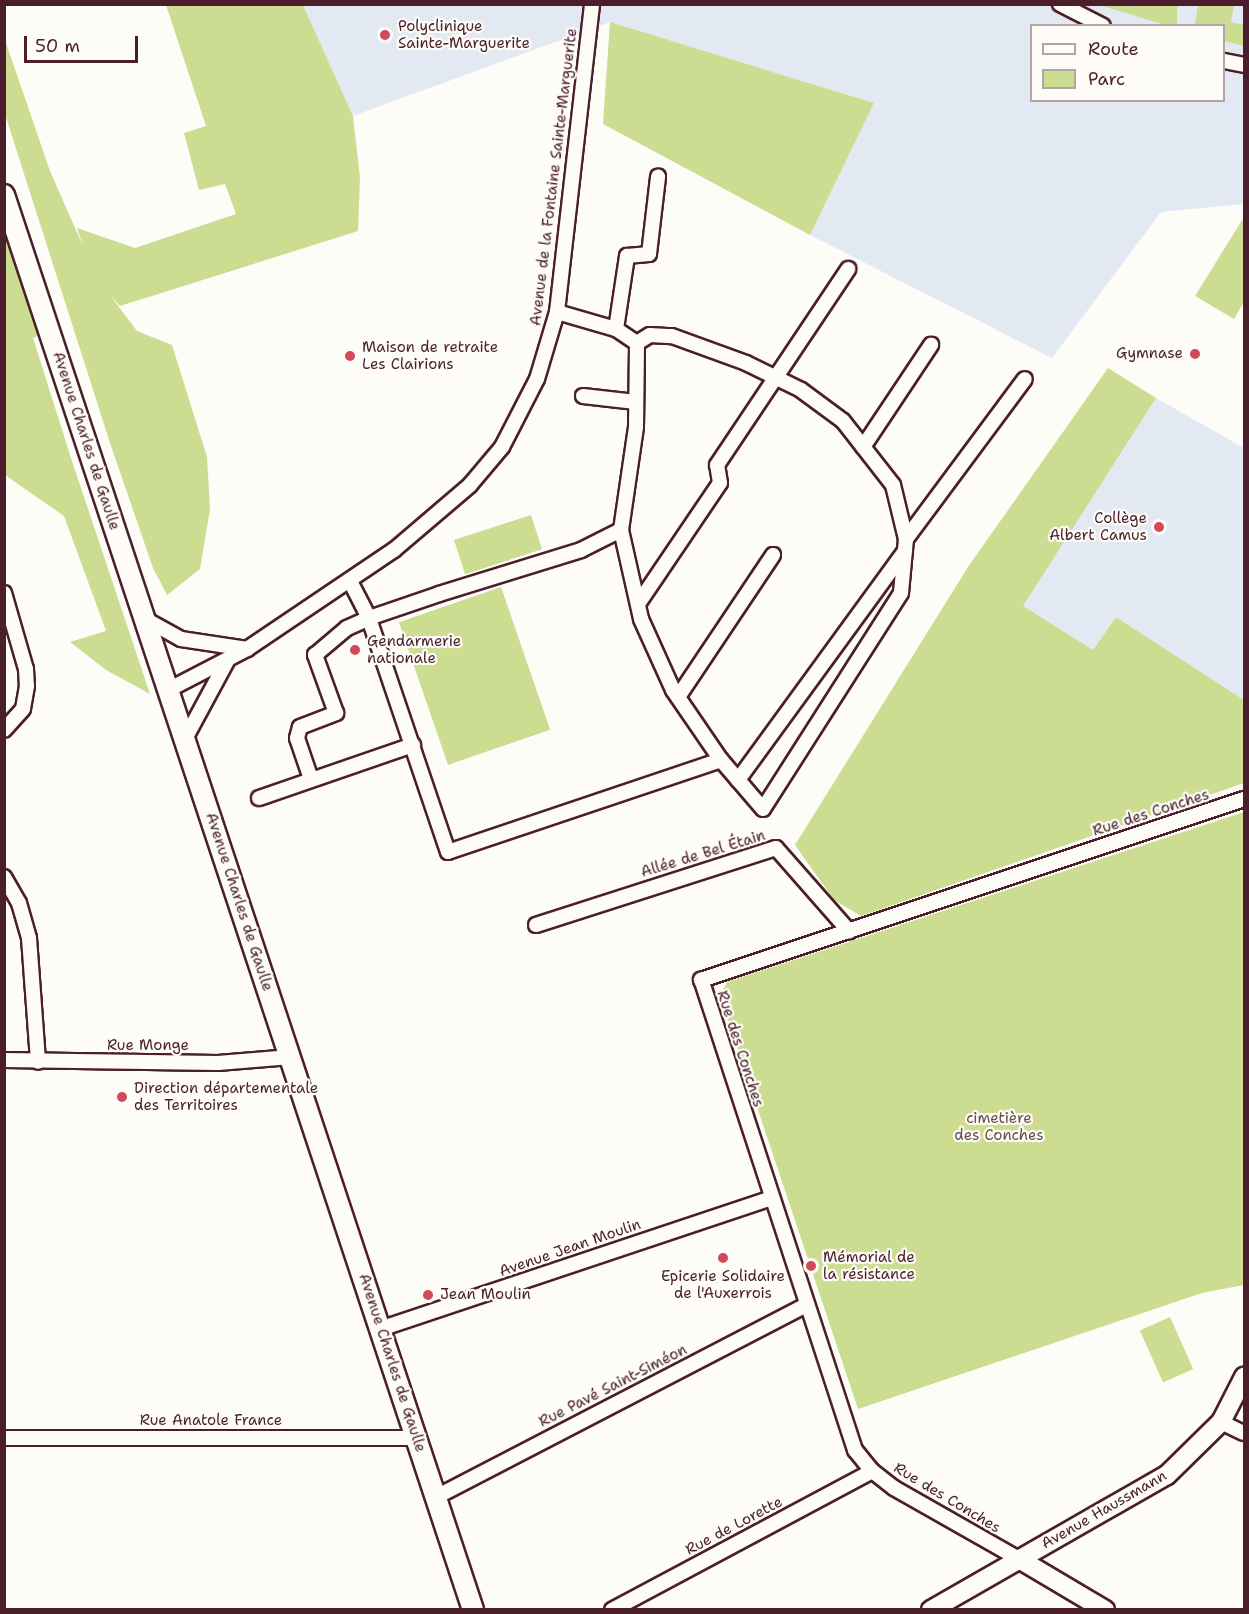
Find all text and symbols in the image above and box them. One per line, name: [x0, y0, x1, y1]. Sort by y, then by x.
place label: Polyclinique Sainte-Marguerite: [398, 17, 530, 52]
scale bar: [27, 24, 141, 62]
legend: [1030, 24, 1225, 102]
marker: Polyclinique Sainte-Marguerite: [376, 26, 394, 44]
street label: Avenue de la Fontaine Sainte-Marguerite: [527, 27, 581, 327]
text: 50 m: [35, 34, 80, 58]
text: Route: [1088, 37, 1139, 61]
text: Parc: [1088, 67, 1125, 91]
place label: Maison de retraite Les Clairions: [362, 338, 498, 373]
place label: Gymnase: [1116, 345, 1183, 363]
marker: Gymnase: [1188, 347, 1202, 361]
street label: Avenue Charles de Gaulle: [49, 349, 123, 533]
marker: Maison de retraite Les Clairions: [343, 349, 357, 363]
place label: Collège Albert Camus: [1049, 509, 1147, 544]
marker: Collège Albert Camus: [1152, 520, 1166, 534]
place label: Gendarmerie nationale: [367, 632, 461, 667]
marker: Gendarmerie nationale: [348, 643, 362, 657]
street label: Rue des Conches: [1090, 786, 1212, 840]
street label: Avenue Charles de Gaulle: [202, 810, 276, 994]
street label: Allée de Bel Étain: [639, 827, 767, 881]
street label: Rue des Conches: [713, 988, 767, 1110]
street label: Rue Monge: [107, 1037, 189, 1055]
place label: Direction départementale des Territoires: [134, 1079, 318, 1114]
marker: Direction départementale des Territoires: [115, 1090, 129, 1104]
park label: cimetière des Conches: [954, 1109, 1044, 1144]
street label: Avenue Jean Moulin: [497, 1215, 643, 1281]
place label: Mémorial de la résistance: [823, 1248, 915, 1283]
marker: Epicerie Solidaire de l'Auxerrois: [716, 1251, 730, 1265]
marker: Mémorial de la résistance: [804, 1259, 818, 1273]
place label: Epicerie Solidaire de l'Auxerrois: [661, 1267, 785, 1302]
street label: Avenue Charles de Gaulle: [355, 1271, 429, 1455]
place label: Jean Moulin: [440, 1286, 531, 1304]
marker: Jean Moulin: [421, 1288, 435, 1302]
street label: Rue Pavé Saint-Siméon: [536, 1341, 690, 1431]
street label: Rue Anatole France: [140, 1412, 282, 1430]
street label: Rue des Conches: [890, 1459, 1004, 1537]
street label: Avenue Haussmann: [1038, 1467, 1170, 1553]
street label: Rue de Lorette: [682, 1493, 786, 1559]

